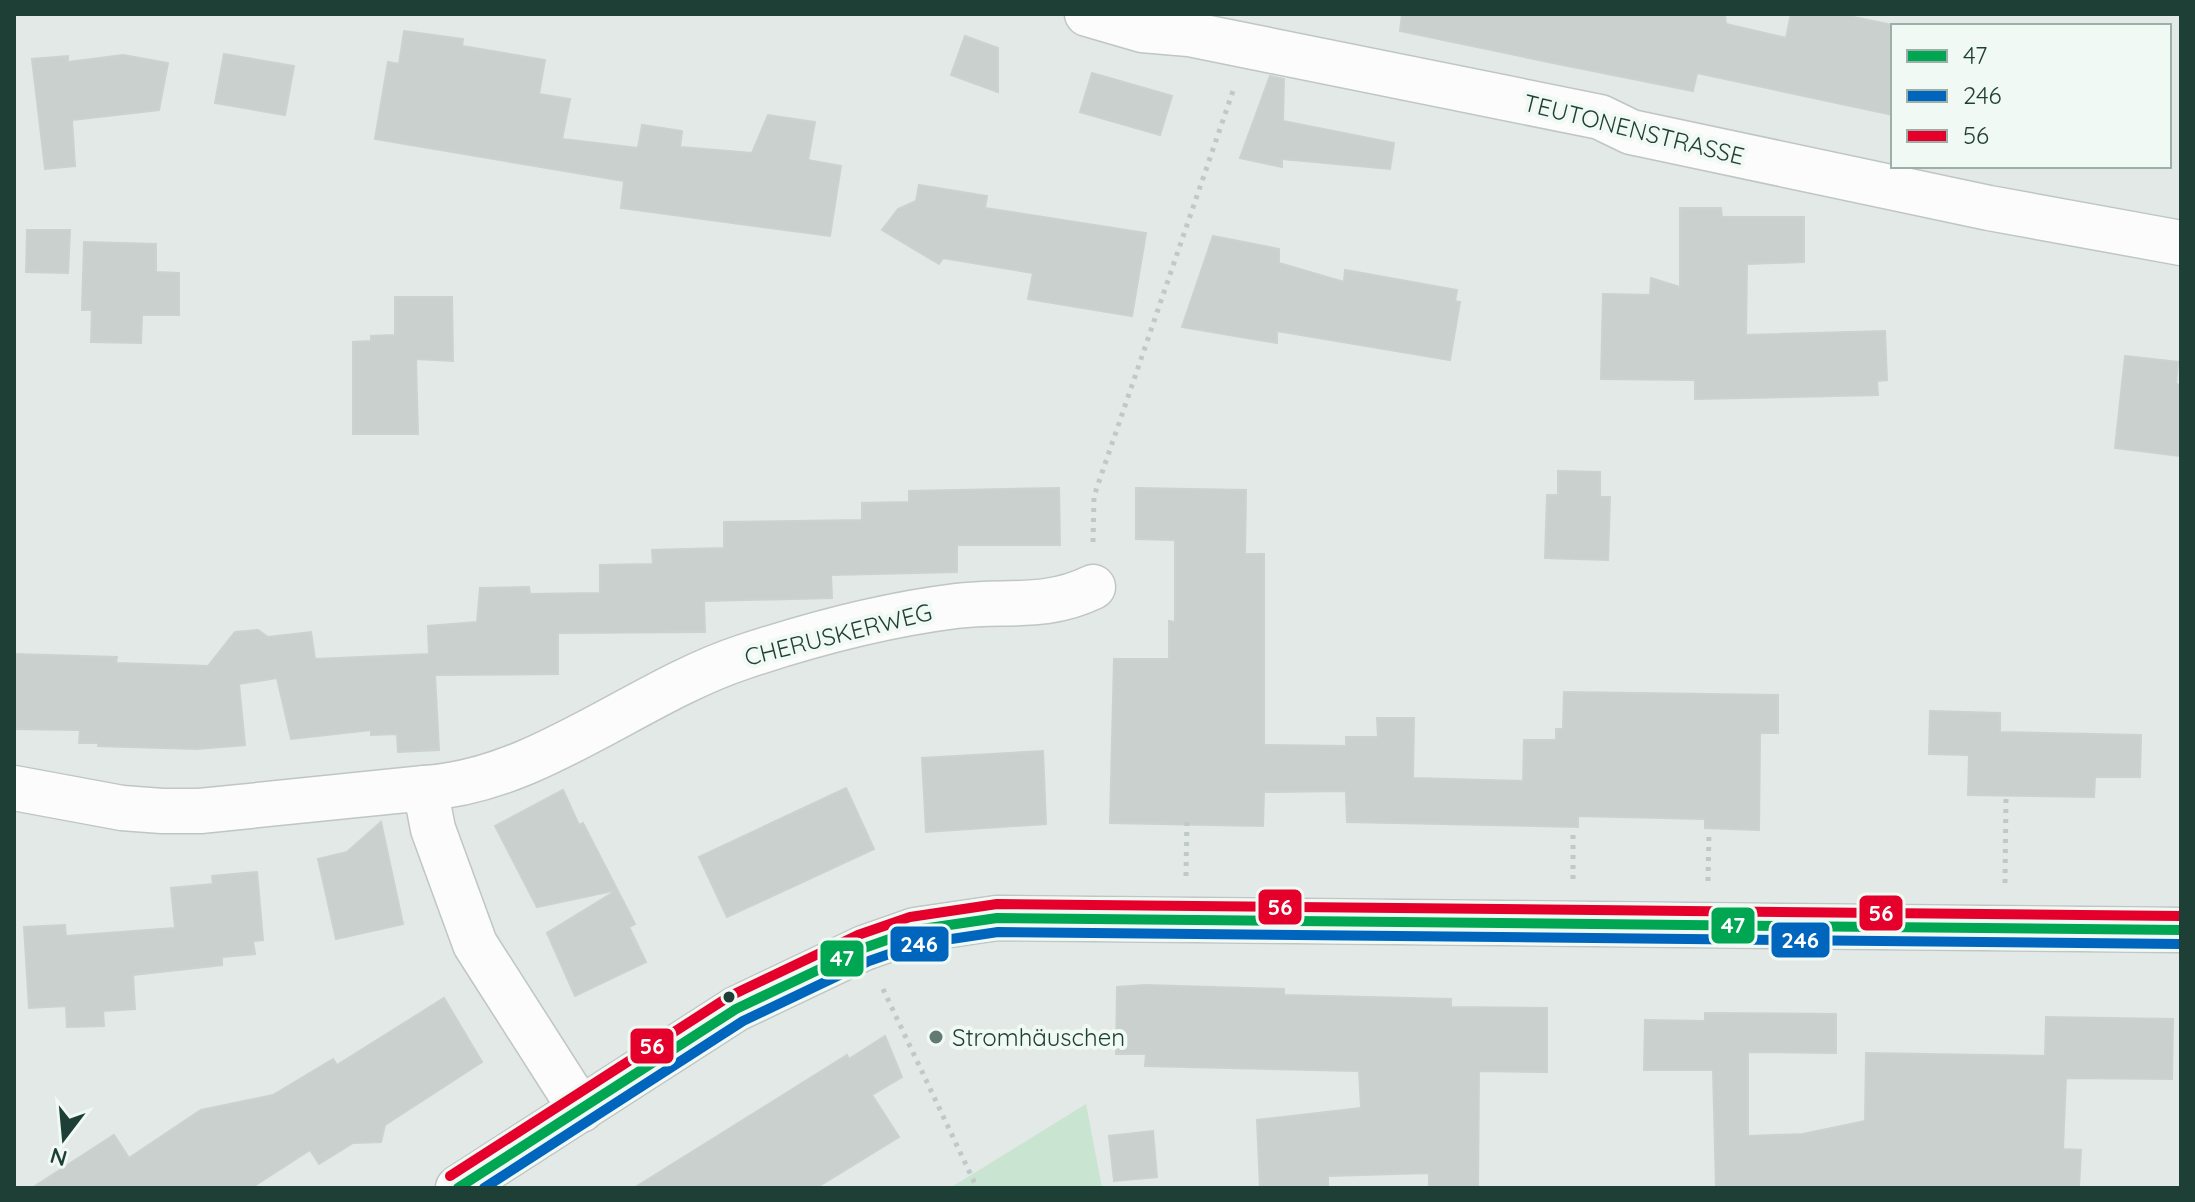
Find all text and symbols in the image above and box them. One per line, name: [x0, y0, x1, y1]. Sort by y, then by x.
legend: [1891, 24, 2171, 168]
text: 47: [1963, 40, 1987, 70]
text: 246: [1963, 80, 2002, 110]
street label: TEUTONENSTRASSE: [1521, 87, 1747, 171]
text: 56: [1963, 120, 1989, 150]
street label: CHERUSKERWEG: [741, 596, 935, 672]
line badge: 56: [1257, 888, 1303, 926]
text: 56: [1268, 893, 1292, 921]
line badge: 56: [1858, 894, 1904, 932]
text: 56: [1869, 899, 1893, 927]
line badge: 47: [1710, 906, 1756, 945]
text: 47: [1721, 911, 1745, 939]
line badge: 246: [1770, 921, 1831, 959]
line badge: 246: [889, 925, 950, 963]
text: 246: [1781, 926, 1819, 954]
text: 246: [900, 930, 938, 958]
line badge: 47: [819, 939, 865, 978]
text: 47: [830, 944, 854, 972]
unlabelled marker: [721, 989, 737, 1005]
place label: Stromhäuschen: [952, 1022, 1125, 1052]
line badge: 56: [629, 1027, 675, 1065]
marker: Stromhäuschen: [927, 1028, 945, 1046]
text: 56: [640, 1032, 664, 1060]
north arrow: [24, 1098, 104, 1178]
text: N: [47, 1142, 70, 1173]

